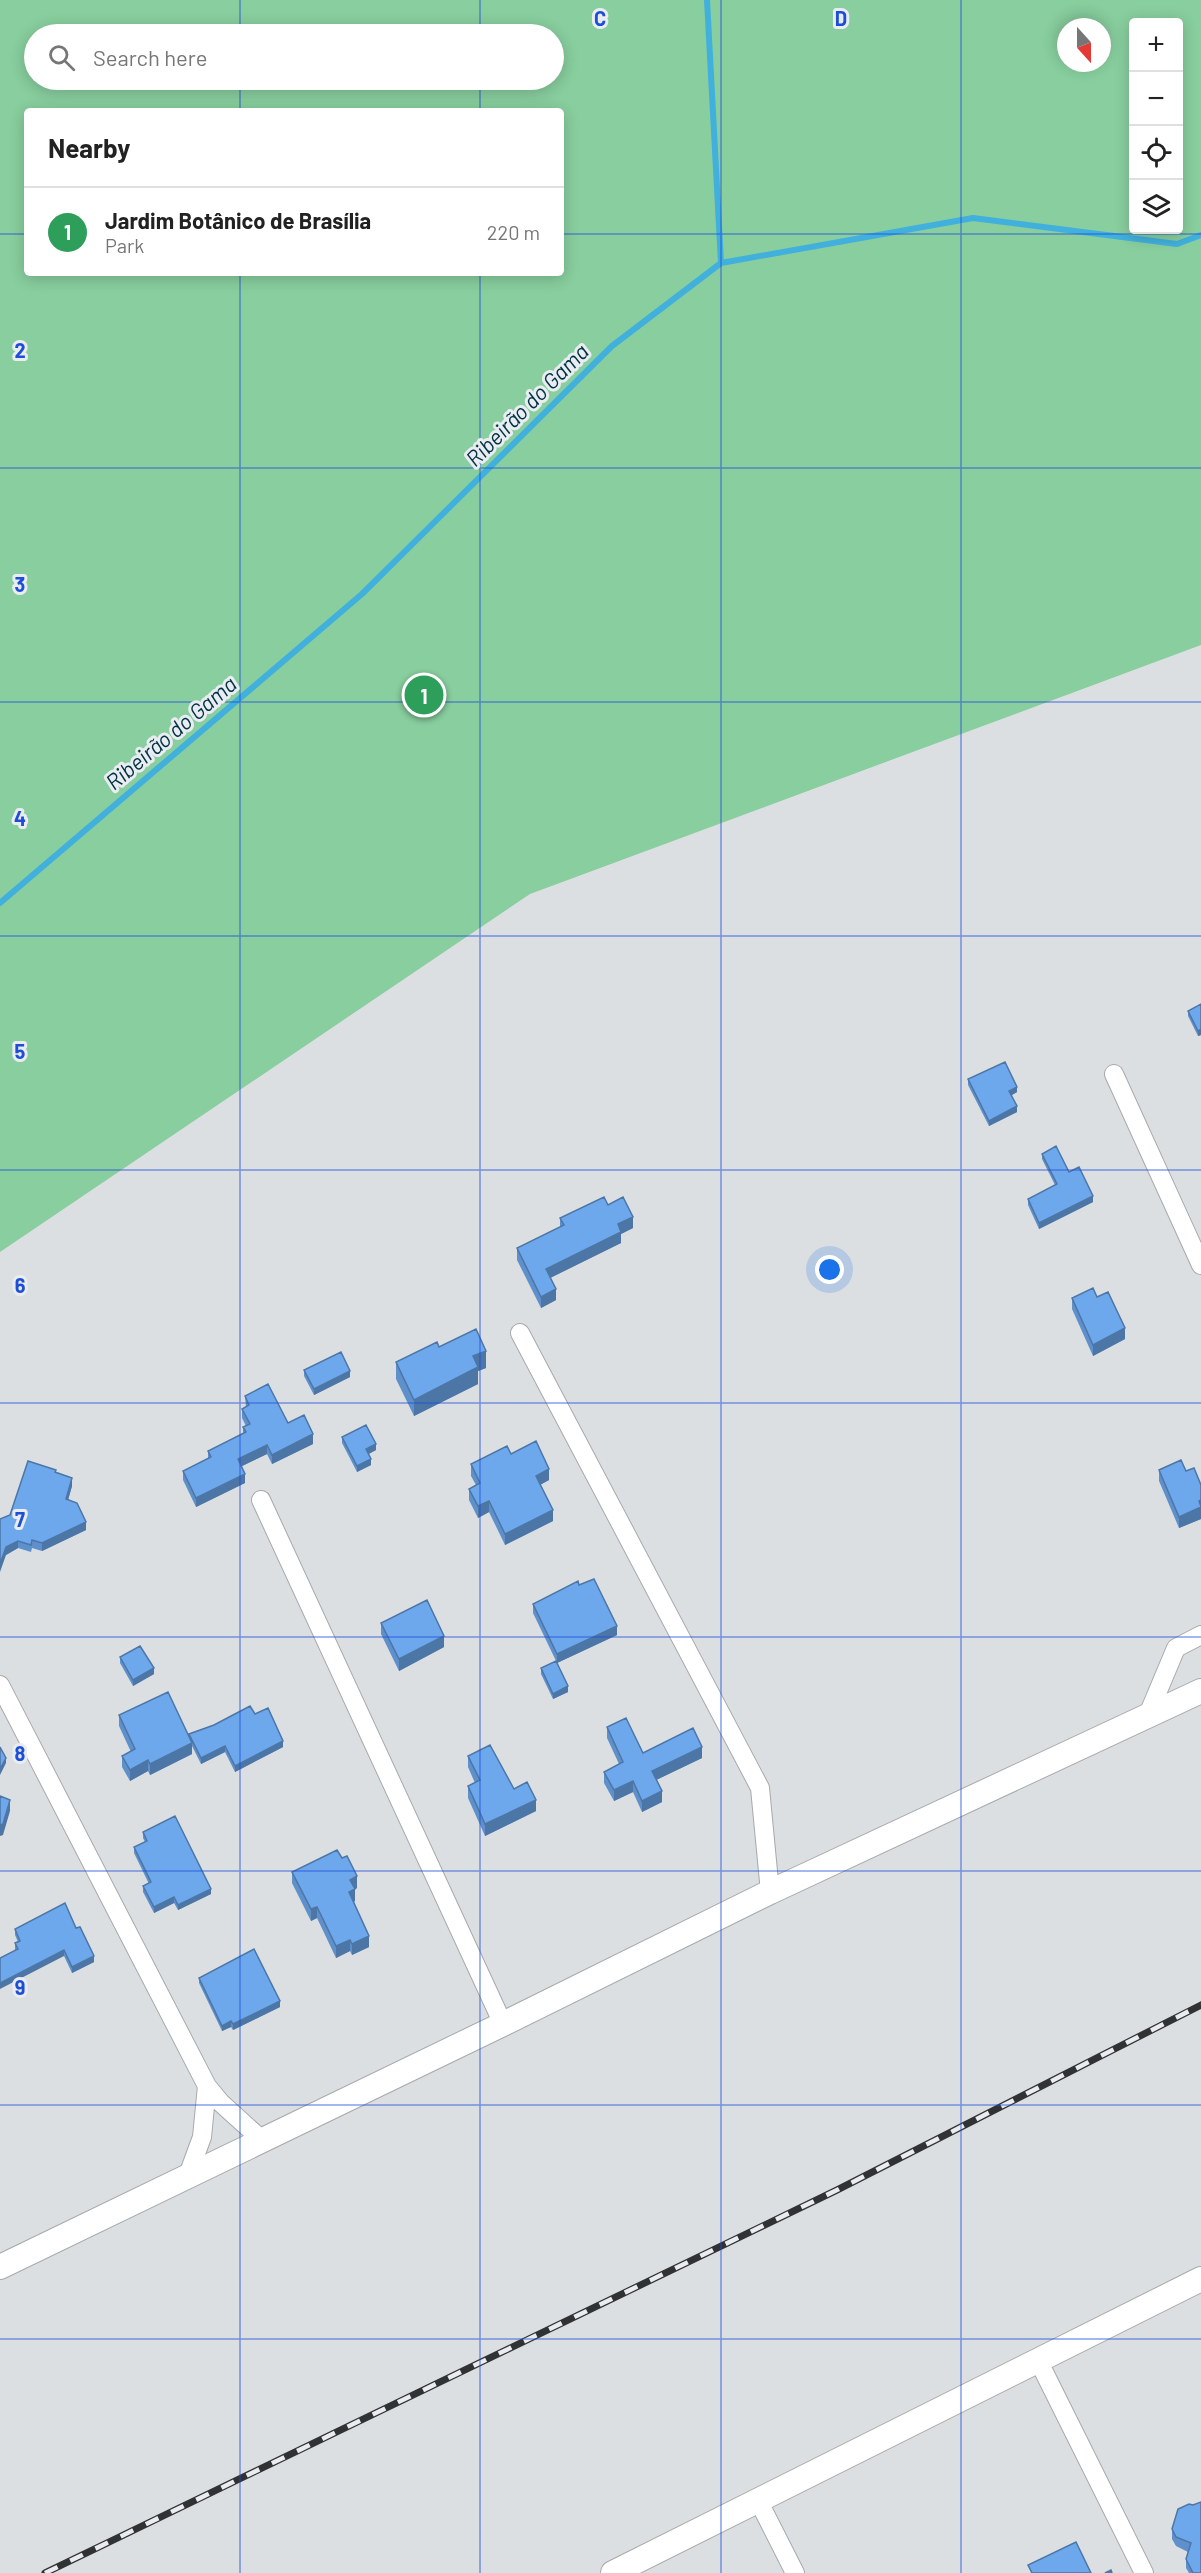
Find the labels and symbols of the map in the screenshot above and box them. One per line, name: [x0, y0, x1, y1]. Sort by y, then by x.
text: C: [594, 6, 606, 30]
text: D: [835, 6, 847, 30]
north arrow: [1057, 18, 1111, 72]
text: 2: [14, 338, 26, 362]
water label: Ribeirão do Gama: [460, 338, 593, 471]
text: 3: [15, 572, 25, 596]
water label: Ribeirão do Gama: [100, 670, 241, 794]
pin: 1: [404, 672, 444, 718]
text: 4: [14, 806, 26, 830]
text: 5: [15, 1039, 26, 1063]
your location: [815, 1255, 844, 1284]
text: 6: [15, 1273, 26, 1297]
text: 7: [15, 1507, 25, 1531]
text: 8: [15, 1741, 26, 1765]
text: 9: [15, 1975, 25, 1999]

